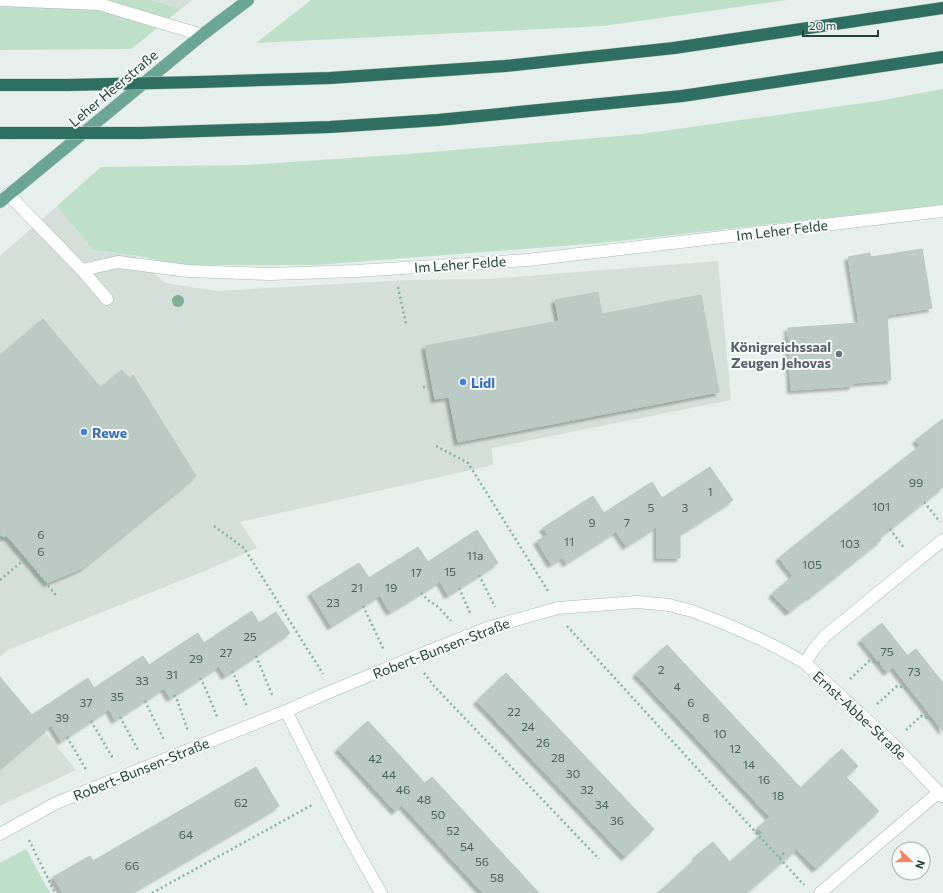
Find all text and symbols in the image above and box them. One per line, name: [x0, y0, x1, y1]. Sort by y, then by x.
scale bar: [803, 12, 878, 38]
text: 20 m: [809, 18, 836, 32]
street label: Leher Heerstraße: [65, 46, 161, 130]
street label: Im Leher Felde: [735, 216, 829, 244]
street label: Im Leher Felde: [414, 252, 506, 276]
place label: Königreichssaal Zeugen Jehovas: [730, 338, 831, 371]
marker: Königreichssaal Zeugen Jehovas: [834, 349, 844, 359]
place label: Lidl: [471, 374, 495, 391]
marker: Lidl: [458, 377, 468, 387]
place label: Rewe: [92, 424, 127, 441]
marker: Rewe: [79, 427, 89, 437]
house number: 99: [909, 475, 923, 489]
house number: 1: [707, 484, 713, 498]
house number: 101: [872, 499, 890, 513]
house number: 5: [648, 500, 655, 514]
house number: 3: [682, 500, 689, 514]
house number: 9: [588, 515, 596, 529]
house number: 7: [624, 515, 630, 529]
house number: 6: [37, 527, 45, 541]
house number: 11: [564, 534, 574, 548]
house number: 103: [840, 536, 860, 550]
house number: 6: [37, 544, 45, 558]
house number: 11a: [467, 548, 483, 562]
house number: 105: [802, 557, 822, 571]
house number: 15: [444, 564, 456, 578]
house number: 17: [410, 565, 422, 579]
house number: 21: [351, 580, 363, 594]
house number: 19: [385, 580, 397, 594]
house number: 23: [326, 595, 340, 609]
street label: Robert-Bunsen-Straße: [370, 614, 512, 682]
house number: 25: [243, 629, 257, 643]
house number: 75: [880, 644, 894, 658]
house number: 27: [220, 645, 232, 659]
house number: 29: [189, 651, 203, 665]
house number: 2: [658, 662, 665, 676]
house number: 73: [907, 664, 921, 678]
house number: 31: [166, 667, 178, 681]
street label: Ernst-Abbe-Straße: [810, 667, 910, 763]
house number: 33: [135, 673, 149, 687]
house number: 4: [673, 679, 681, 693]
house number: 35: [110, 689, 124, 703]
house number: 37: [79, 695, 93, 709]
house number: 6: [687, 695, 695, 709]
house number: 22: [507, 704, 521, 718]
house number: 39: [55, 710, 69, 724]
house number: 8: [702, 710, 710, 724]
house number: 24: [521, 719, 535, 733]
house number: 10: [714, 726, 727, 740]
street label: Robert-Bunsen-Straße: [70, 734, 212, 804]
house number: 26: [536, 735, 550, 749]
house number: 12: [729, 741, 741, 755]
house number: 28: [551, 750, 565, 764]
house number: 42: [368, 751, 382, 765]
house number: 14: [743, 757, 755, 771]
house number: 30: [566, 766, 581, 780]
house number: 44: [382, 767, 396, 781]
house number: 16: [758, 772, 770, 786]
house number: 46: [396, 782, 410, 796]
house number: 32: [580, 782, 594, 796]
house number: 18: [772, 788, 784, 802]
house number: 48: [417, 792, 431, 806]
house number: 62: [234, 795, 248, 809]
house number: 34: [595, 797, 609, 811]
house number: 50: [431, 807, 446, 821]
house number: 36: [610, 813, 624, 827]
house number: 52: [446, 823, 460, 837]
house number: 64: [179, 827, 193, 841]
house number: 54: [460, 839, 474, 853]
north arrow: [891, 841, 931, 881]
house number: 56: [475, 854, 489, 868]
house number: 66: [125, 858, 139, 872]
text: N: [913, 859, 928, 871]
house number: 58: [490, 870, 504, 884]

